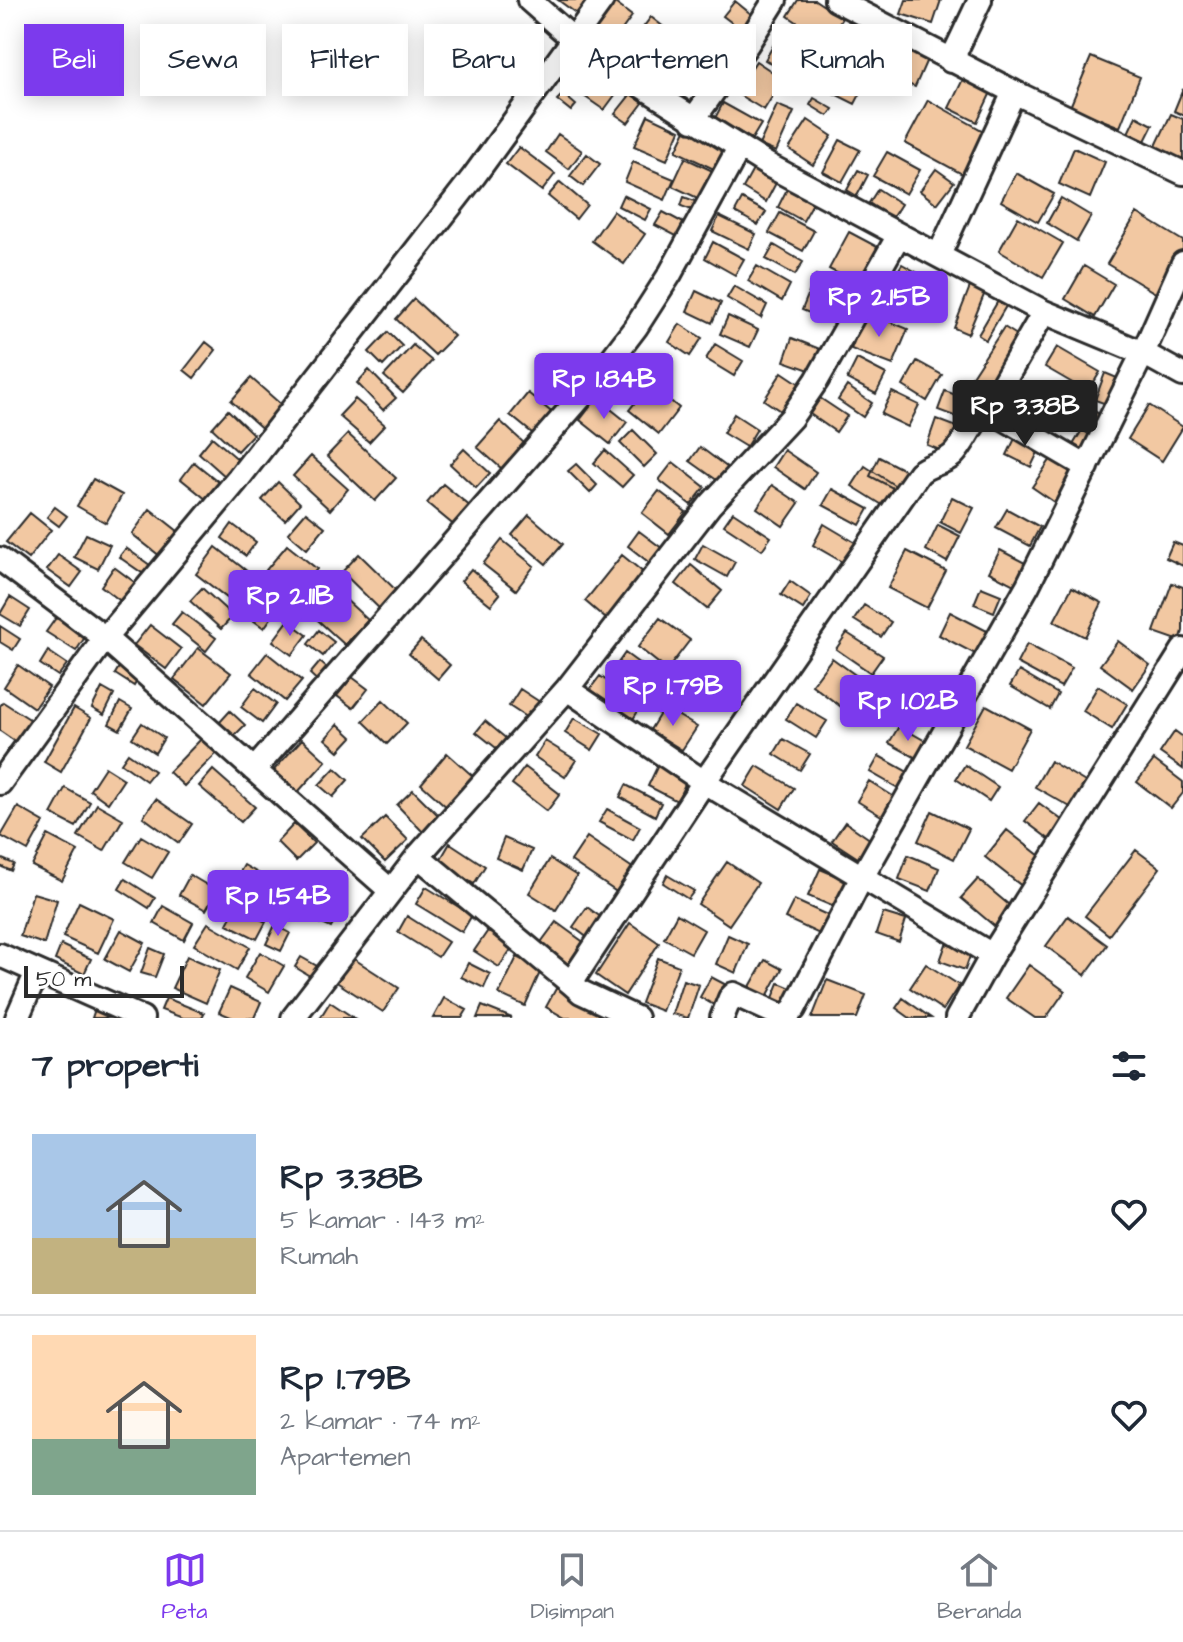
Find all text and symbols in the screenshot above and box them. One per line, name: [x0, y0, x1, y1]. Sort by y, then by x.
chip: Beli: [24, 24, 124, 96]
chip: Sewa: [140, 24, 266, 96]
chip: Filter: [282, 24, 408, 96]
chip: Baru: [424, 24, 544, 96]
chip: Apartemen: [560, 24, 756, 96]
chip: Rumah: [772, 24, 912, 96]
pin: Rp 2.15B: [796, 271, 962, 339]
text: Rp 2.15B: [828, 279, 930, 315]
pin: Rp 1.84B: [521, 353, 687, 421]
text: Rp 1.84B: [552, 361, 656, 397]
pin: Rp 3.38B: [942, 380, 1108, 448]
text: Rp 3.38B: [971, 388, 1079, 424]
pin: Rp 2.11B: [207, 570, 373, 638]
text: Rp 2.11B: [246, 578, 334, 614]
pin: Rp 1.79B: [590, 660, 756, 728]
text: Rp 1.79B: [623, 668, 723, 704]
pin: Rp 1.02B: [825, 675, 991, 743]
text: Rp 1.02B: [858, 683, 958, 719]
pin: Rp 1.54B: [195, 870, 361, 938]
text: Rp 1.54B: [226, 878, 331, 914]
scale bar: [24, 962, 184, 998]
text: 50 m: [36, 964, 91, 995]
text: 7 properti: [32, 1042, 198, 1090]
icon: filters: [1107, 1044, 1151, 1088]
text: Rp 3.38B: [280, 1154, 422, 1202]
icon: home: [96, 1166, 192, 1262]
icon: heart: [1107, 1192, 1151, 1236]
text: 5 kamar · 143 m²: [280, 1202, 485, 1238]
text: Rumah: [280, 1238, 358, 1274]
text: Rp 1.79B: [280, 1355, 410, 1403]
icon: home: [96, 1367, 192, 1463]
icon: heart: [1107, 1393, 1151, 1437]
text: 2 kamar · 74 m²: [280, 1403, 481, 1439]
text: Apartemen: [280, 1439, 411, 1475]
tab: Peta: [162, 1548, 208, 1627]
tab: Disimpan: [531, 1548, 614, 1627]
tab: Beranda: [937, 1548, 1021, 1627]

